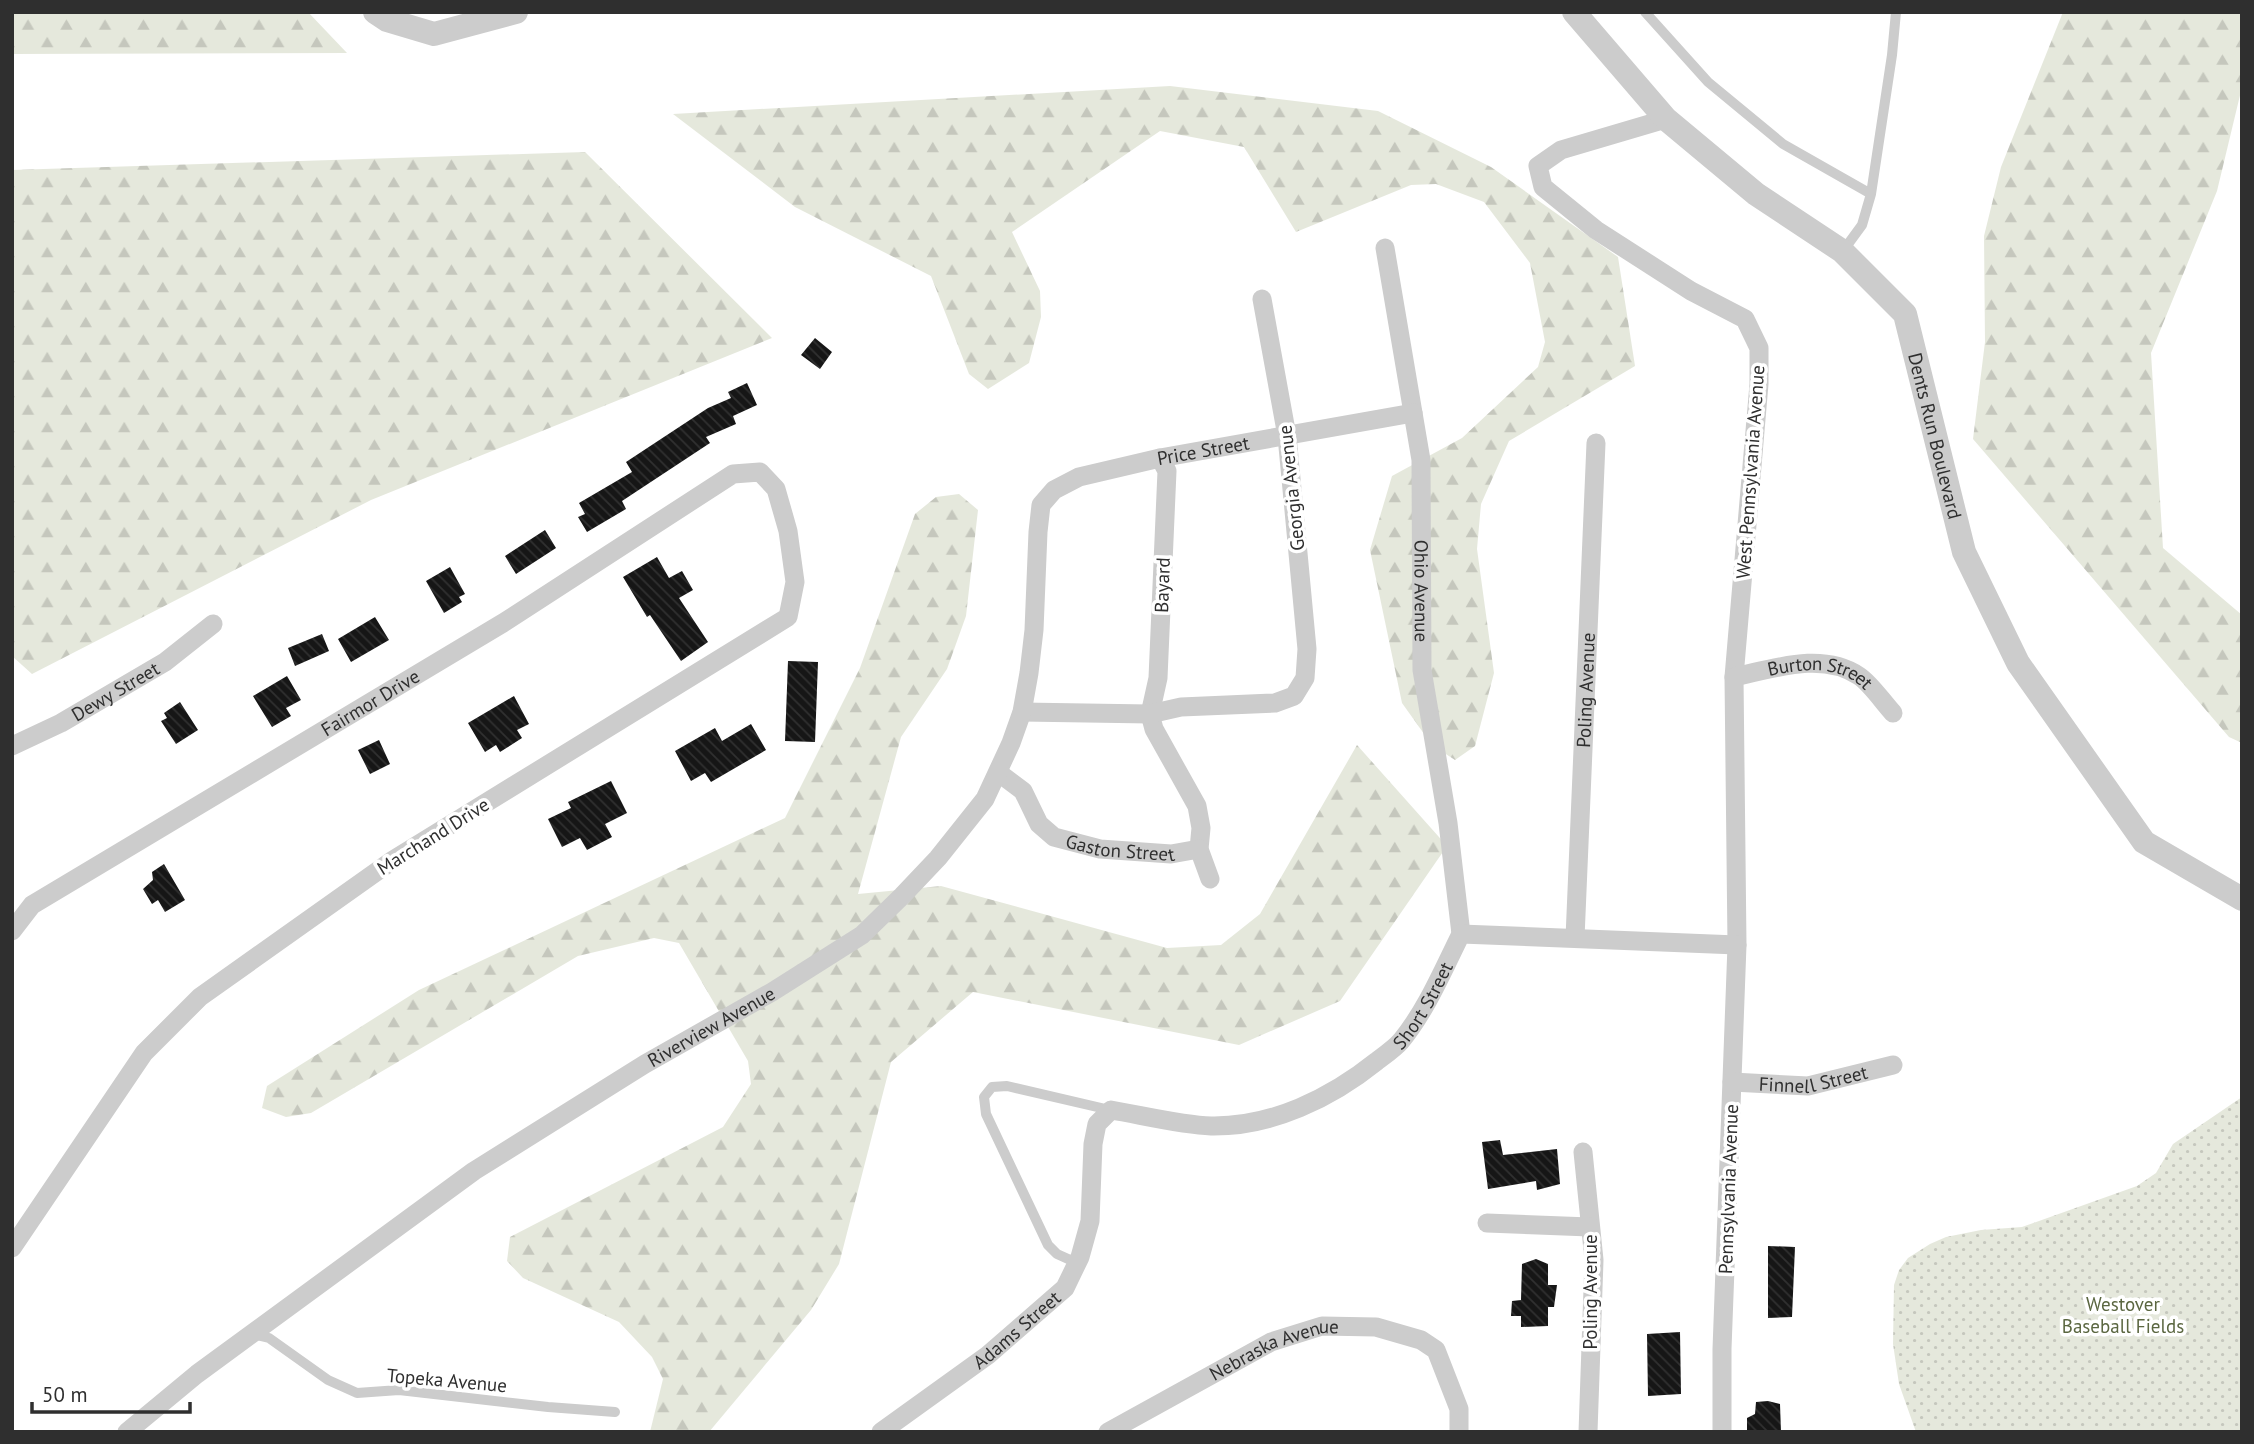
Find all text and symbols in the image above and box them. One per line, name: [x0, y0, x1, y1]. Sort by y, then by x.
street label: Dents Run Boulevard: [1903, 350, 1967, 521]
street label: West Pennsylvania Avenue: [1731, 364, 1769, 580]
street label: Georgia Avenue: [1272, 424, 1310, 552]
street label: Price Street: [1155, 430, 1252, 470]
street label: Ohio Avenue: [1409, 540, 1434, 642]
street label: Bayard: [1149, 557, 1175, 613]
street label: Poling Avenue: [1571, 632, 1600, 748]
street label: Burton Street: [1765, 651, 1879, 695]
street label: Dewy Street: [67, 656, 164, 726]
street label: Fairmor Drive: [317, 664, 424, 741]
street label: Marchand Drive: [373, 792, 493, 880]
street label: Gaston Street: [1063, 829, 1177, 866]
street label: Short Street: [1387, 957, 1458, 1054]
street label: Riverview Avenue: [643, 981, 779, 1072]
street label: Finnell Street: [1758, 1060, 1871, 1098]
street label: Pennsylvania Avenue: [1713, 1104, 1743, 1274]
street label: Poling Avenue: [1578, 1234, 1602, 1350]
street label: Adams Street: [968, 1285, 1066, 1374]
park label: Westover Baseball Fields: [2062, 1292, 2184, 1338]
street label: Nebraska Avenue: [1205, 1314, 1339, 1386]
street label: Topeka Avenue: [386, 1363, 508, 1397]
scale bar: [32, 1370, 189, 1414]
text: 50 m: [42, 1381, 88, 1408]

